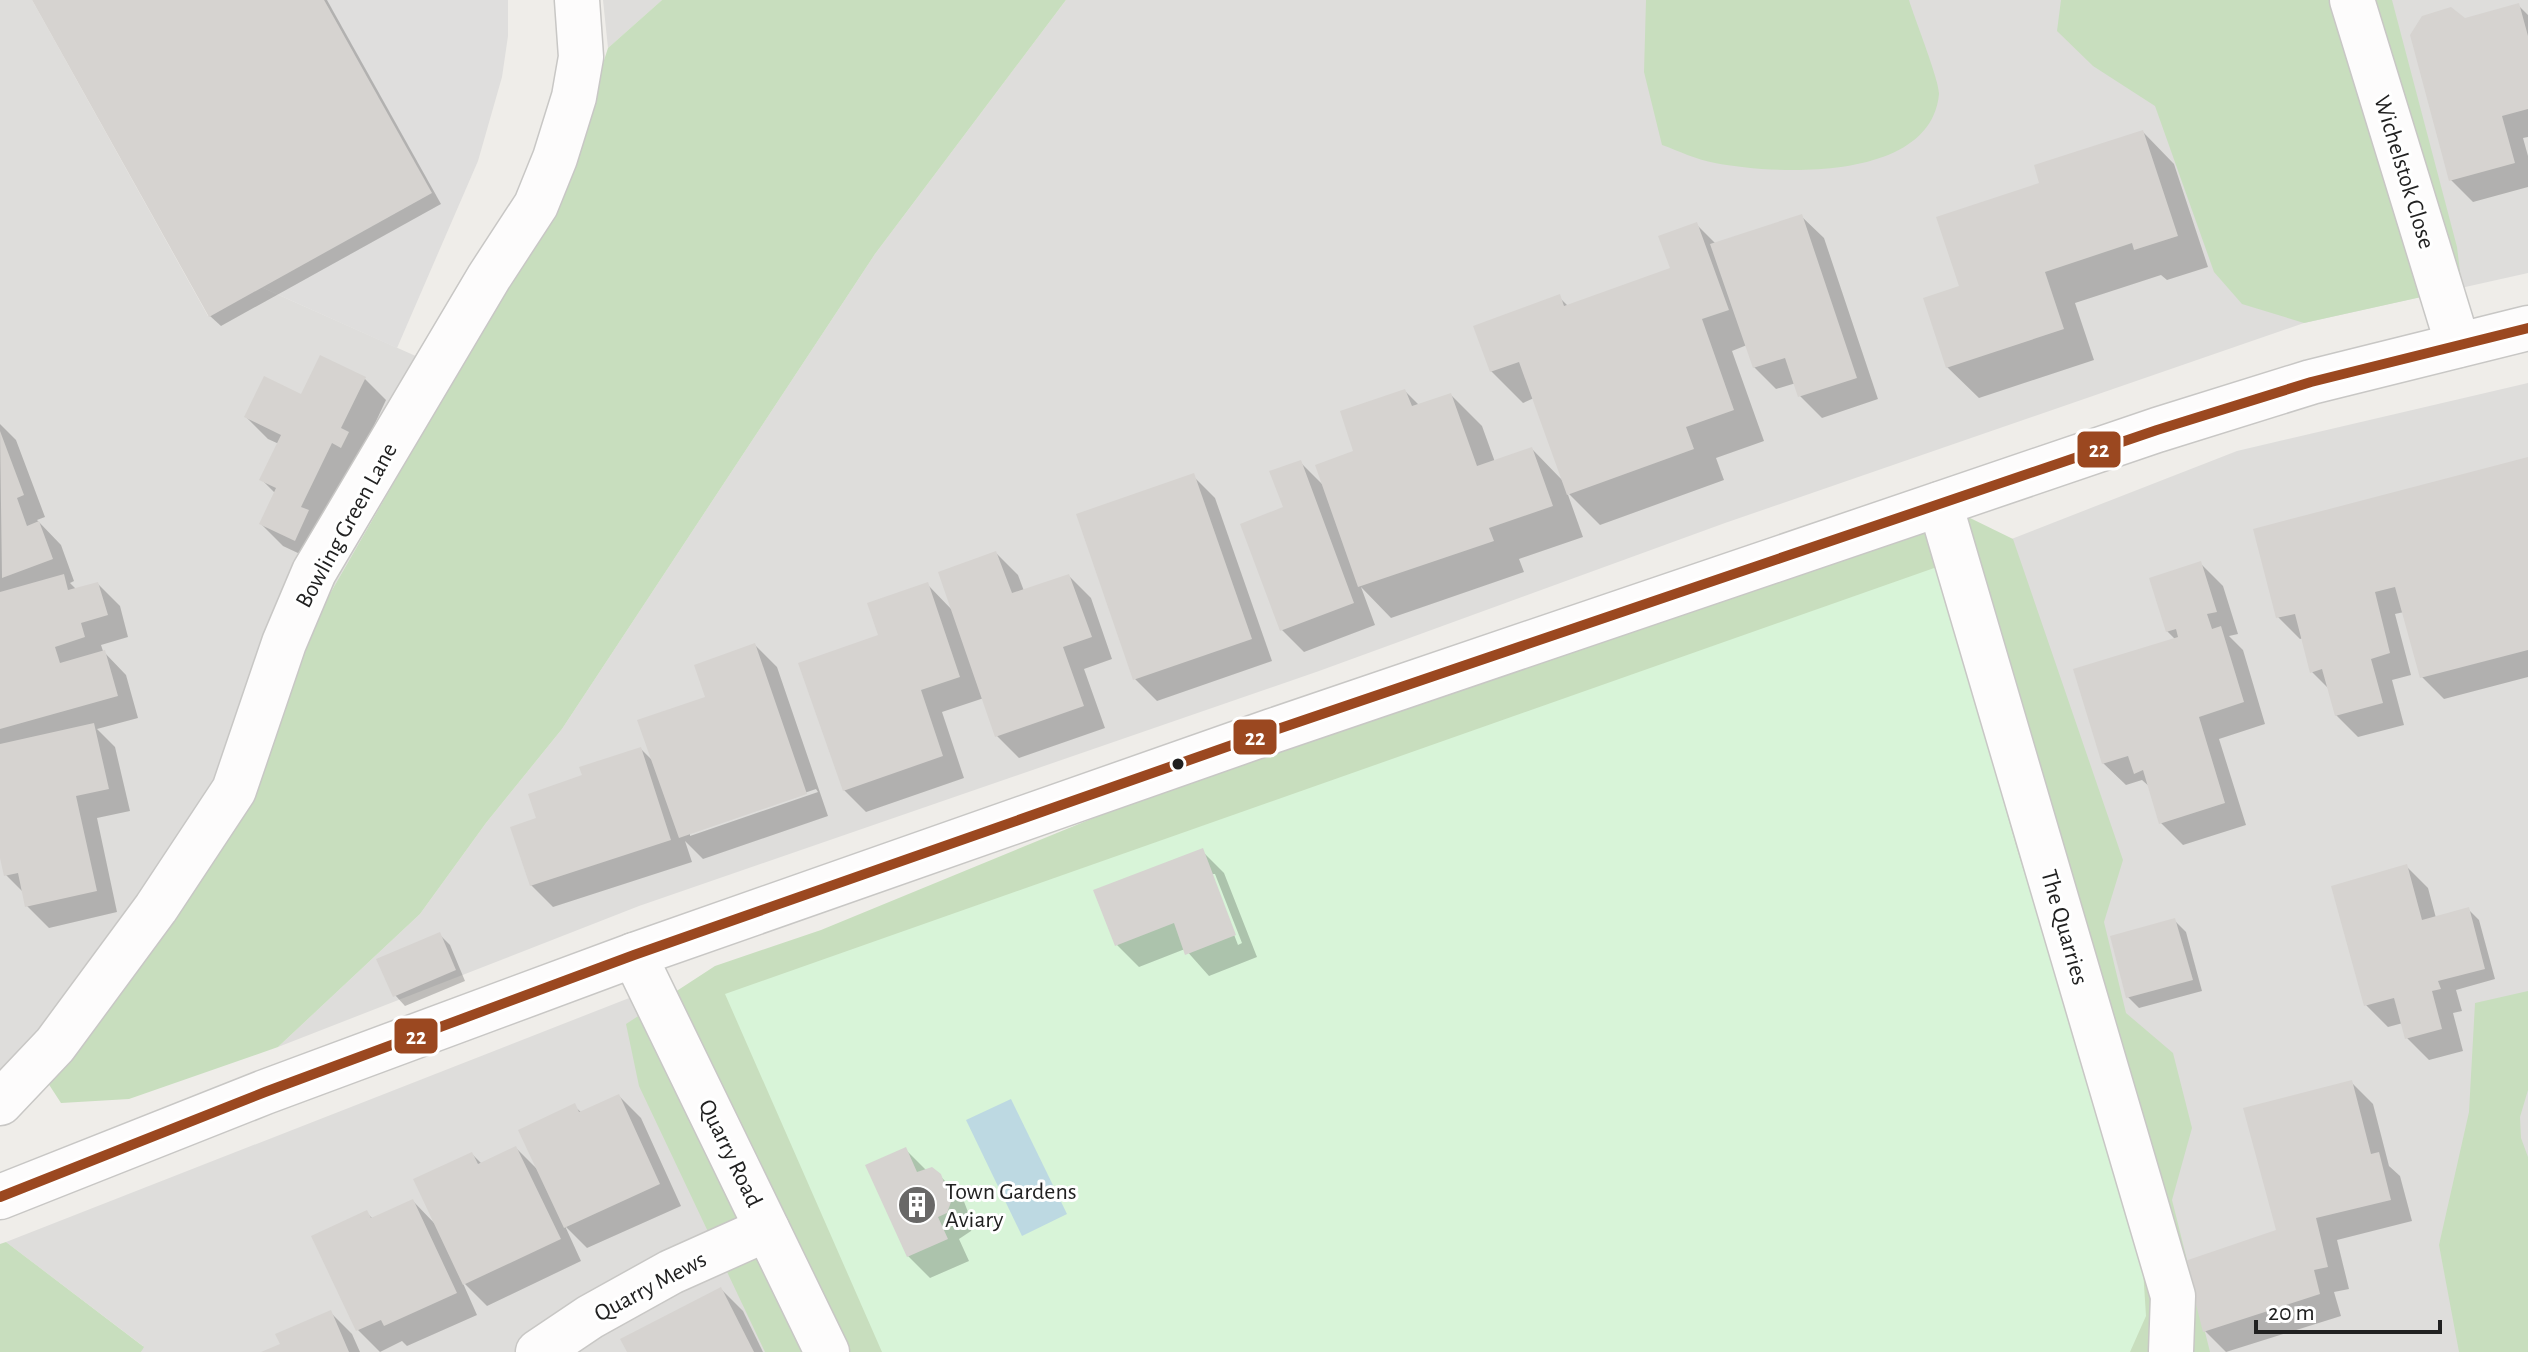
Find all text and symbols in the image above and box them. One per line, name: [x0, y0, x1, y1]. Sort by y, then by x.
street label: Wichelstok Close: [2369, 93, 2439, 252]
line badge: 22: [2076, 430, 2122, 469]
street label: Bowling Green Lane: [292, 439, 402, 612]
text: 22: [2089, 439, 2109, 461]
line badge: 22: [1232, 718, 1278, 756]
text: 22: [1245, 727, 1265, 749]
unlabelled marker: [1170, 756, 1186, 772]
street label: The Quarries: [2036, 867, 2092, 988]
line badge: 22: [393, 1017, 439, 1055]
text: 22: [406, 1026, 426, 1048]
street label: Quarry Road: [694, 1096, 766, 1211]
place label: Town Gardens Aviary: [945, 1180, 1077, 1232]
building icon: Town Gardens Aviary: [896, 1184, 938, 1226]
street label: Quarry Mews: [591, 1247, 710, 1326]
scale bar: [2256, 1284, 2440, 1334]
text: 20 m: [2268, 1301, 2315, 1325]

